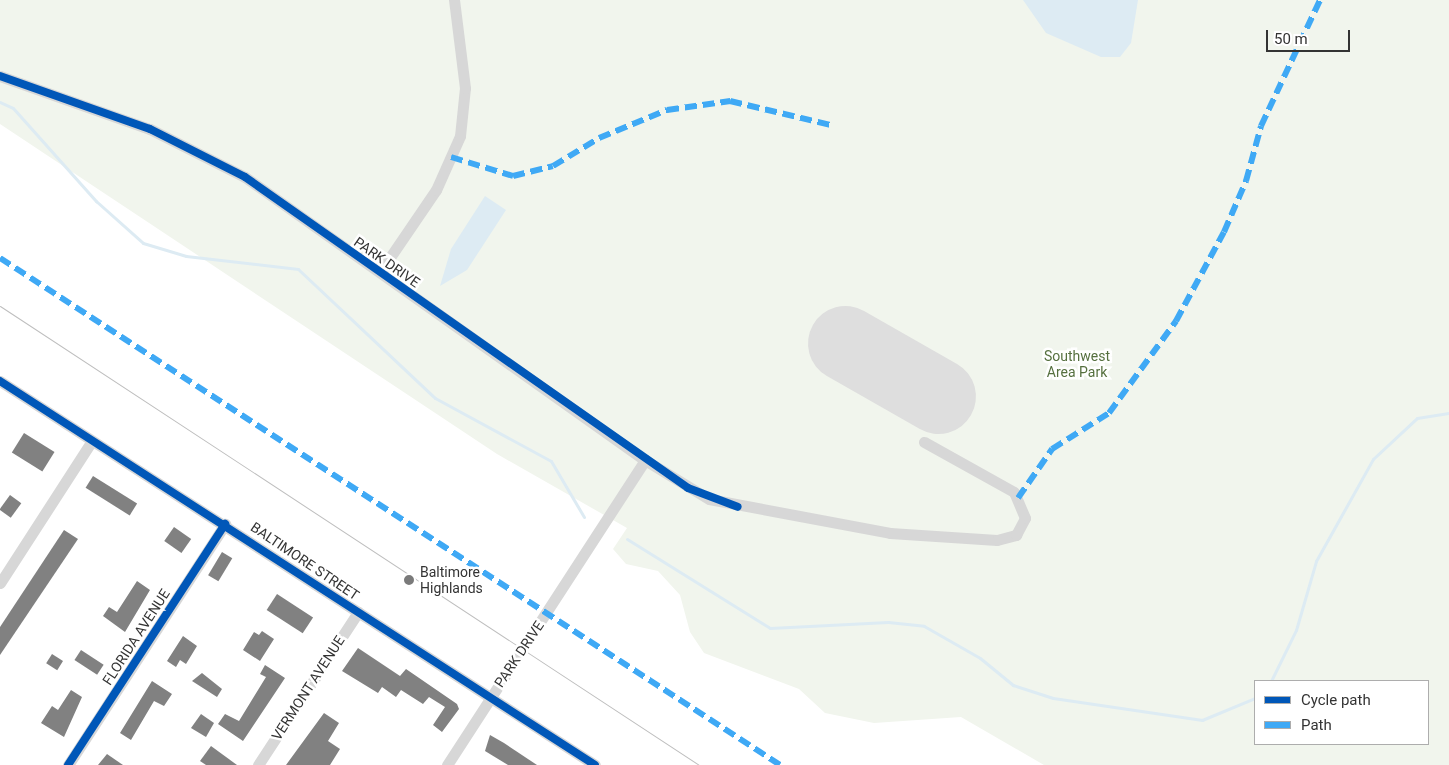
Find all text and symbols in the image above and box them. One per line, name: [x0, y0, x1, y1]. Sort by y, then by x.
scale bar: [1269, 20, 1353, 52]
text: 50 m: [1274, 30, 1308, 48]
street label: PARK DRIVE: [351, 233, 423, 291]
park label: Southwest Area Park: [1044, 348, 1110, 381]
street label: BALTIMORE STREET: [248, 518, 362, 604]
place label: Baltimore Highlands: [420, 564, 483, 596]
marker: Baltimore Highlands: [402, 573, 416, 587]
street label: FLORIDA AVENUE: [99, 586, 173, 688]
street label: PARK DRIVE: [491, 618, 547, 690]
street label: VERMONT AVENUE: [268, 633, 348, 743]
legend: [1254, 680, 1429, 745]
text: Cycle path: [1301, 691, 1371, 709]
text: Path: [1301, 716, 1332, 734]

